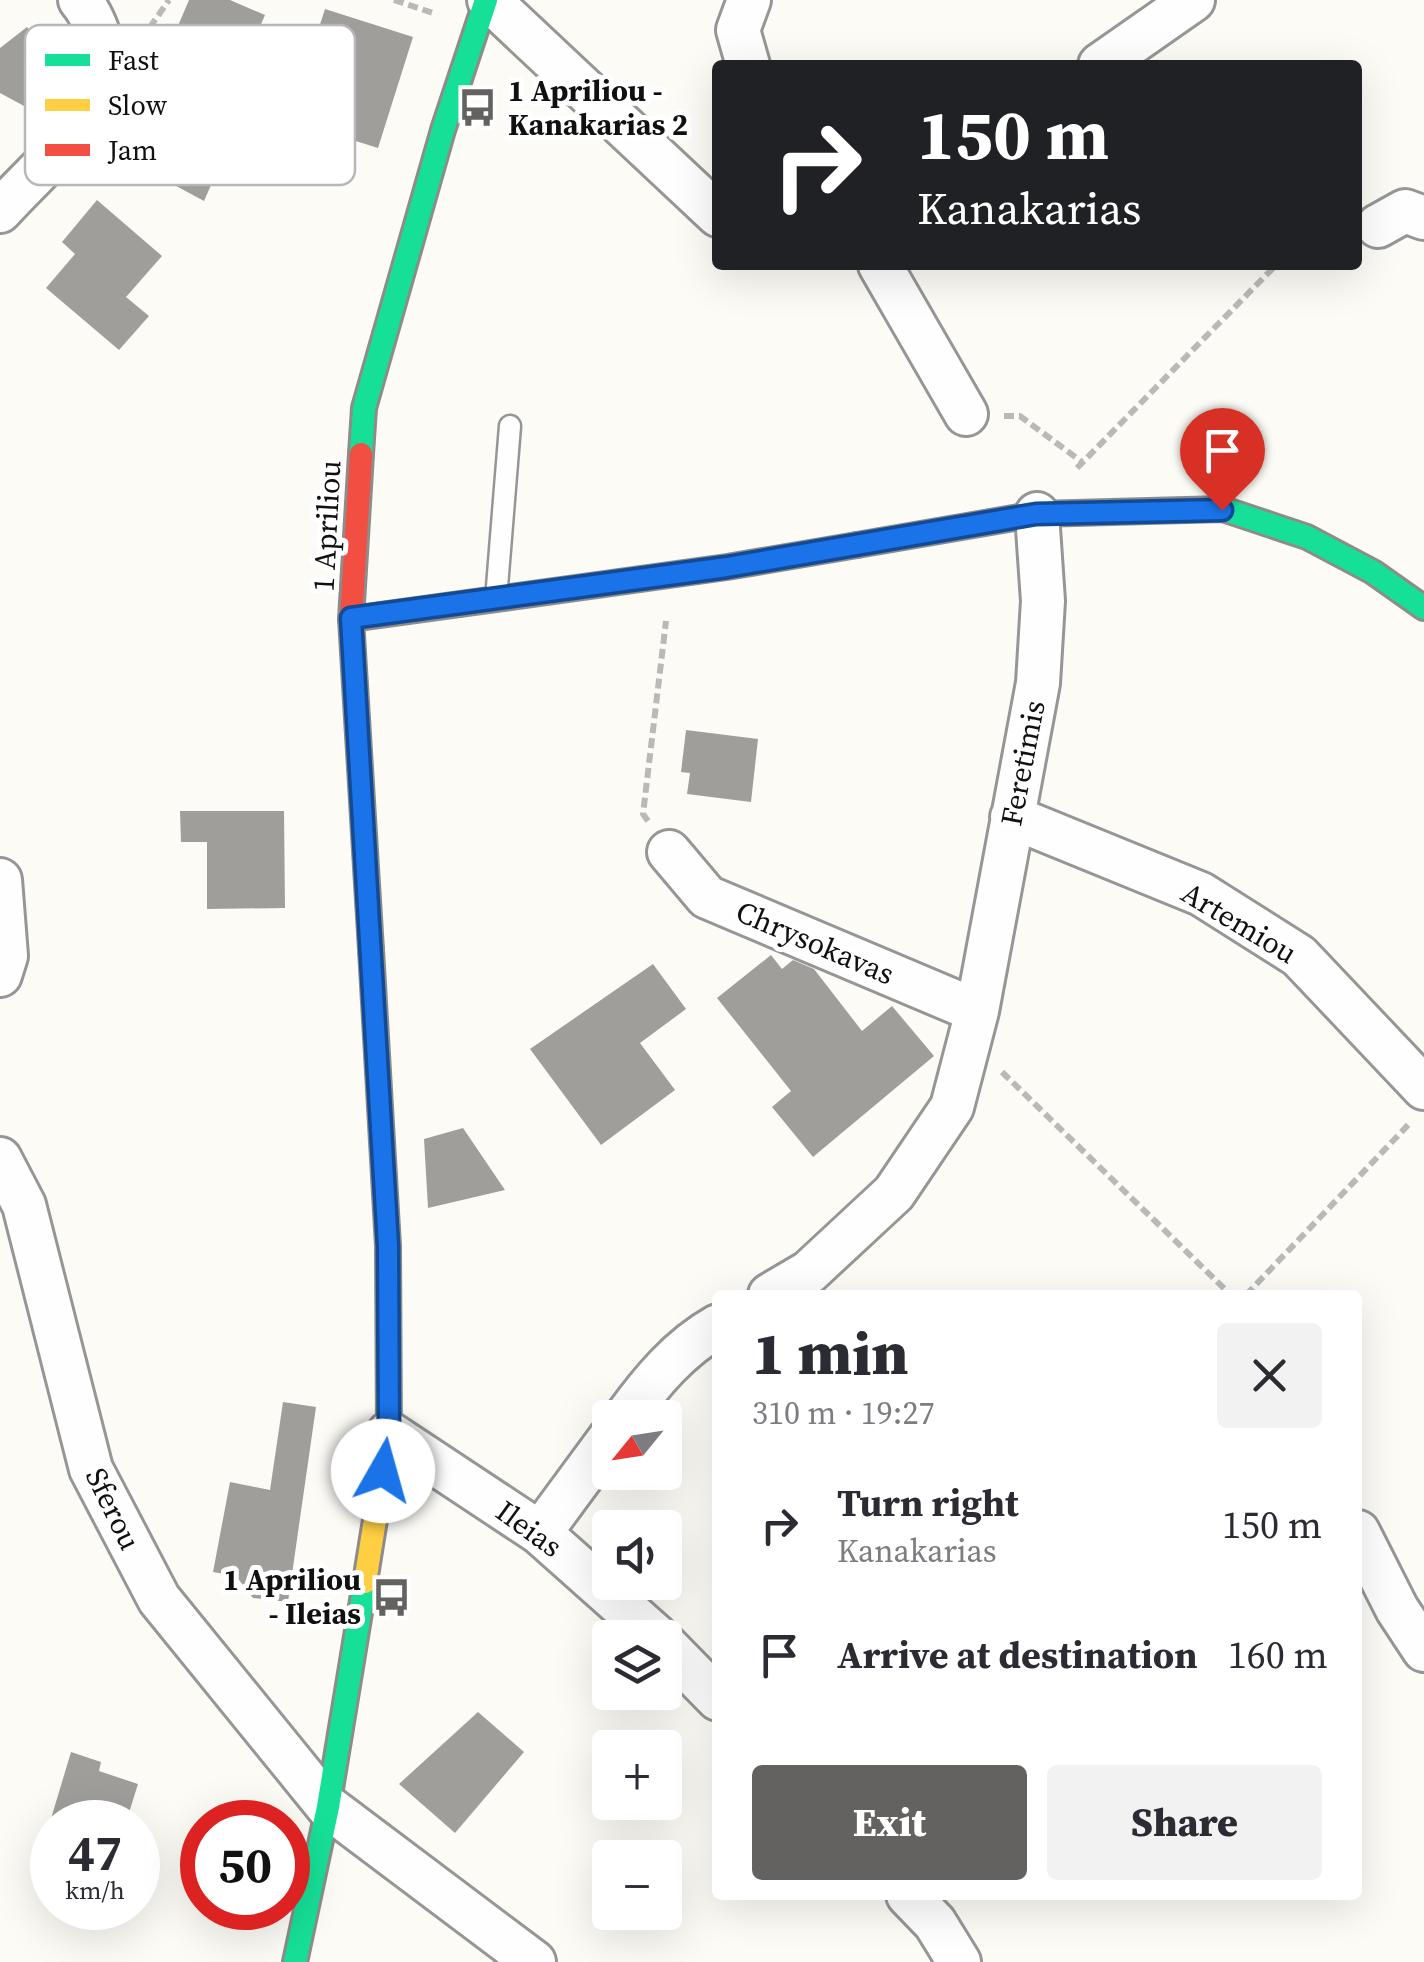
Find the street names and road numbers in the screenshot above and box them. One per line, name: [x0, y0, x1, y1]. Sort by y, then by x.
street label: 1 Apriliou: [303, 459, 350, 593]
street label: Feretimis: [990, 697, 1055, 829]
street label: Artemiou: [1174, 872, 1305, 973]
street label: Chrysokavas: [730, 891, 901, 994]
street label: Sferou: [76, 1461, 151, 1557]
street label: Ileias: [488, 1491, 571, 1567]

